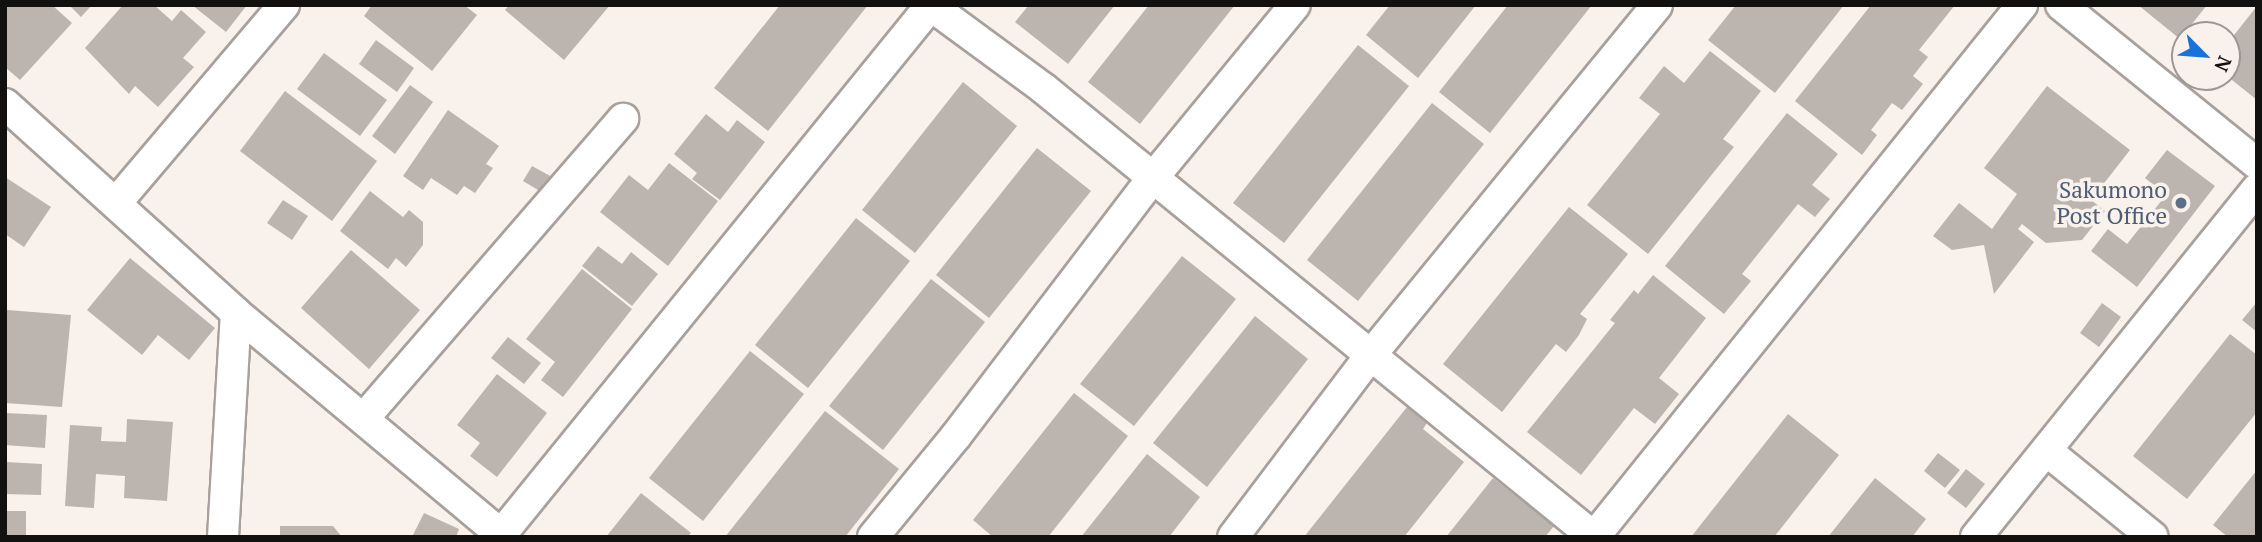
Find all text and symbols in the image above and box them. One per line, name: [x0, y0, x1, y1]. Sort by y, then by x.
north arrow: [2171, 21, 2241, 91]
text: N: [2209, 52, 2238, 76]
place label: Sakumono Post Office: [2057, 176, 2167, 230]
marker: Sakumono Post Office: [2173, 195, 2189, 211]

